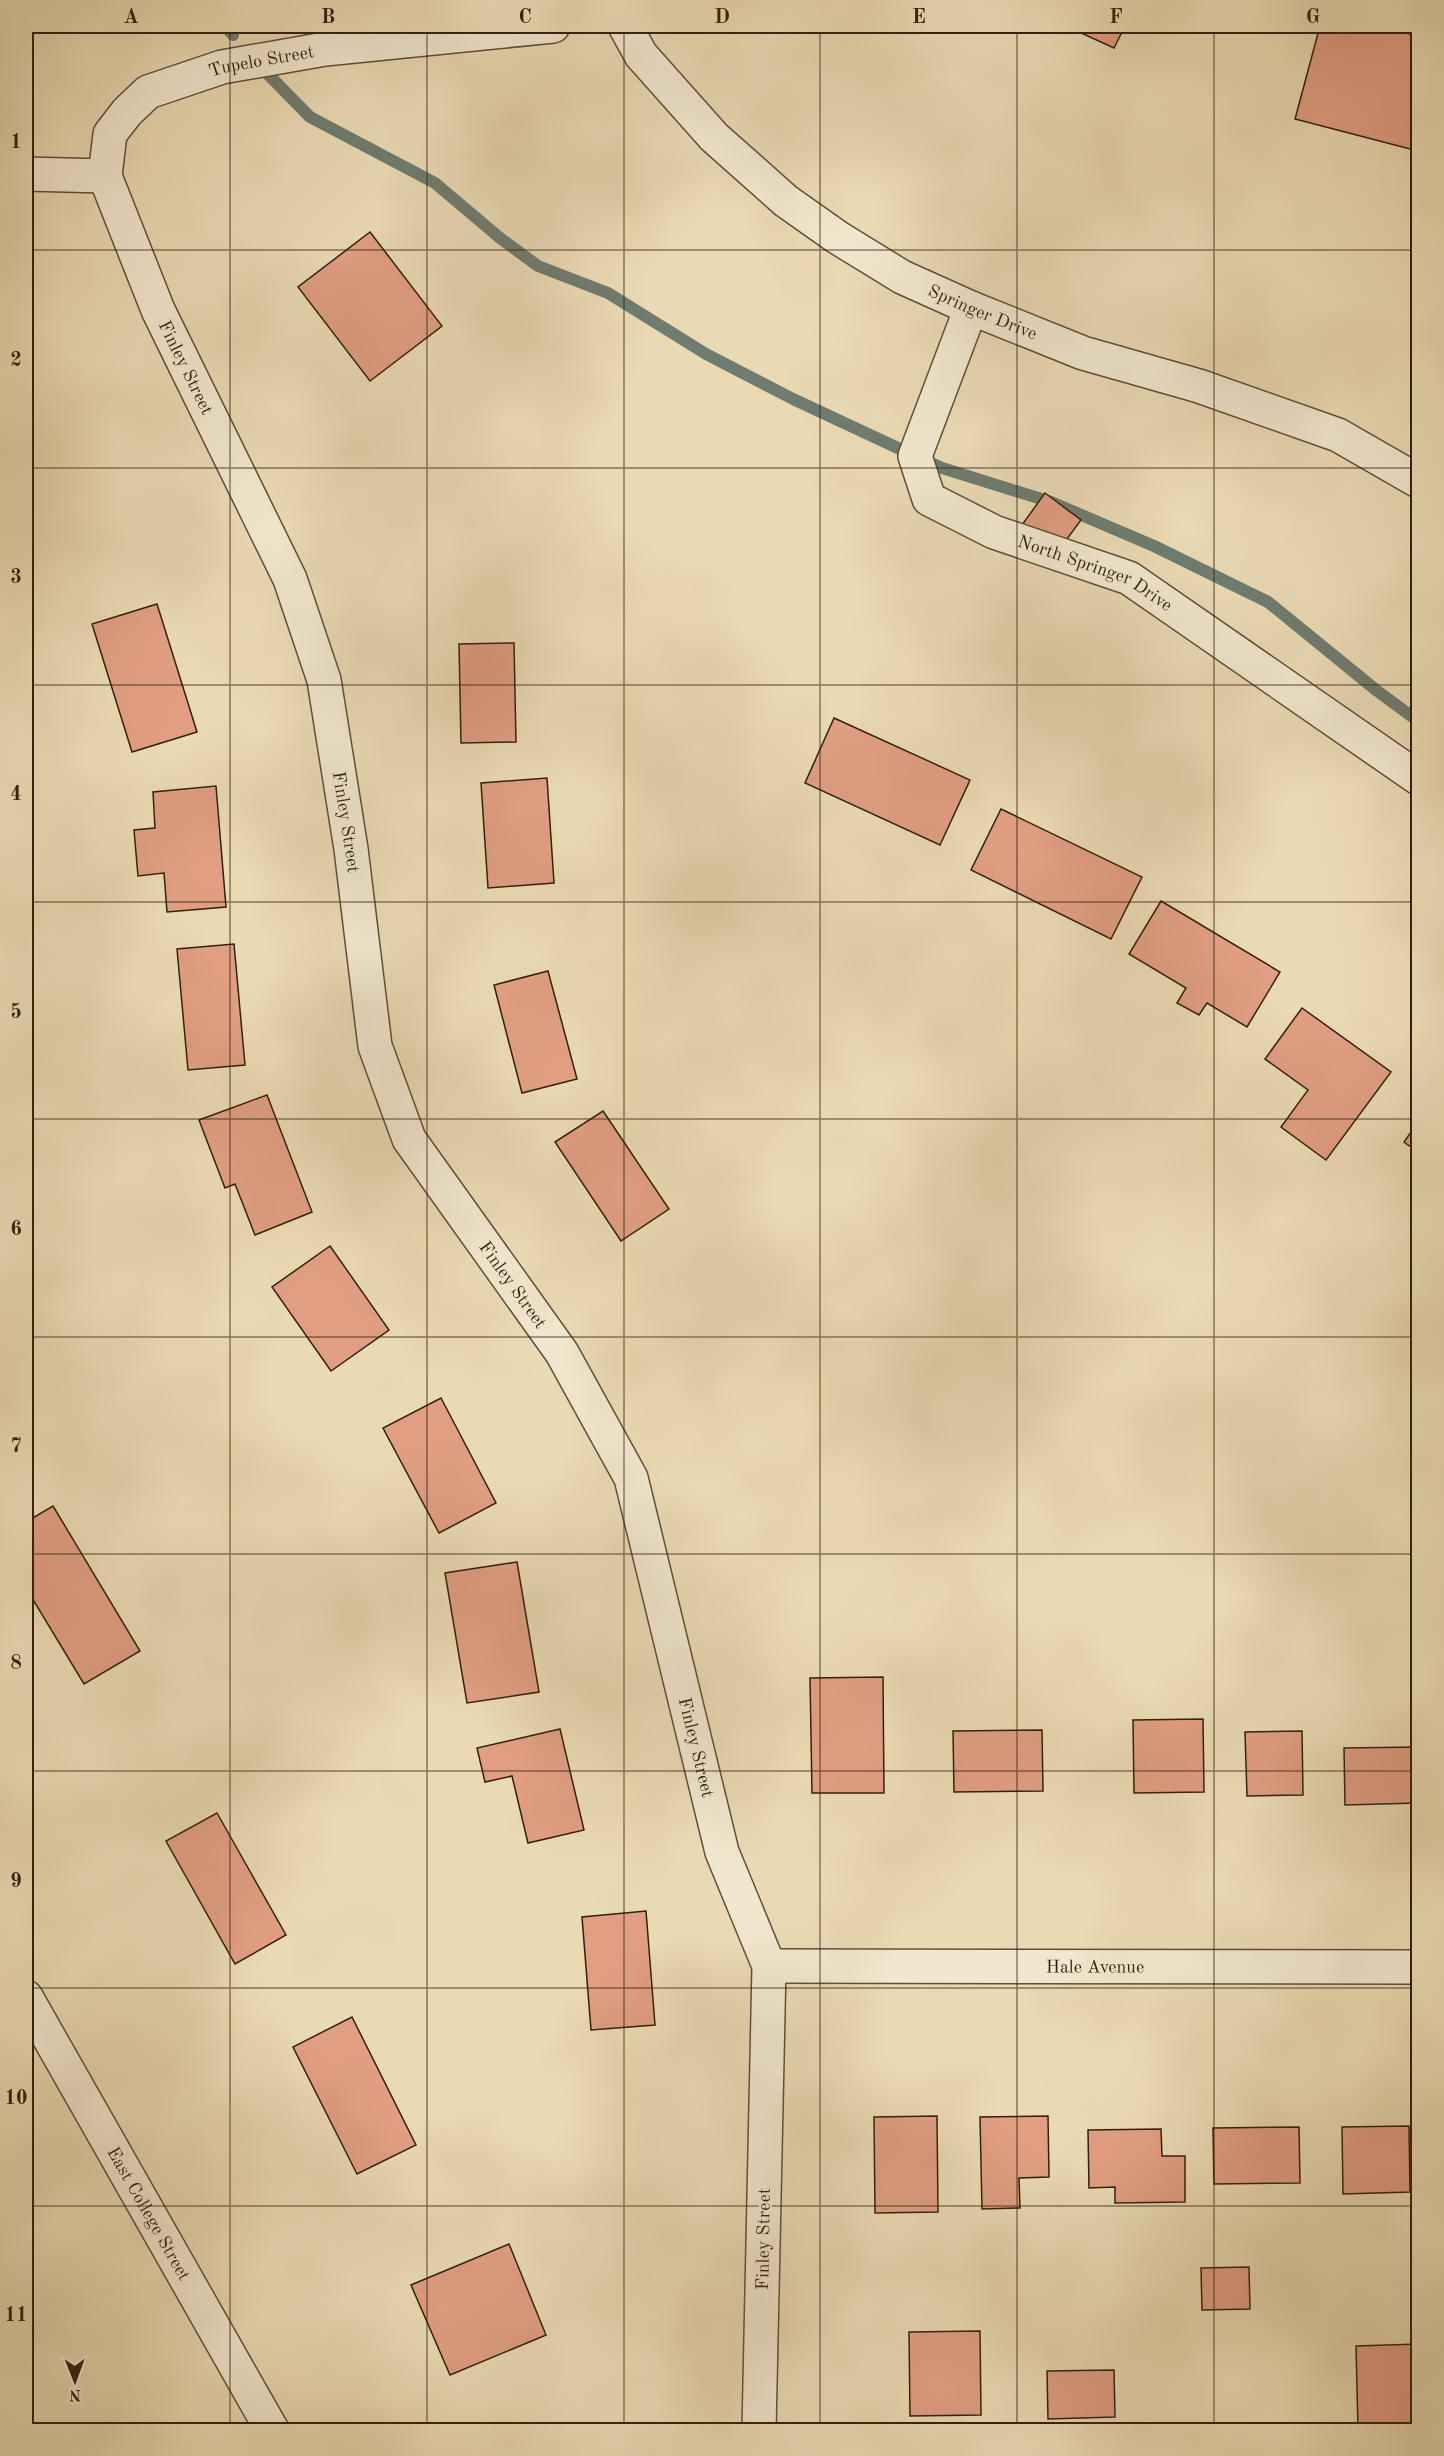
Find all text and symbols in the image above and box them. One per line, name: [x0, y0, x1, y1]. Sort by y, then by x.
text: A: [123, 8, 139, 28]
text: B: [321, 8, 335, 28]
text: C: [518, 8, 532, 28]
text: D: [714, 8, 730, 28]
text: E: [912, 8, 926, 28]
text: F: [1109, 8, 1123, 28]
text: G: [1306, 8, 1320, 28]
street label: Tupelo Street: [207, 43, 315, 81]
text: 1: [10, 133, 22, 153]
street label: Springer Drive: [925, 282, 1039, 344]
street label: Finley Street: [155, 318, 216, 418]
text: 2: [10, 351, 22, 371]
street label: North Springer Drive: [1015, 533, 1175, 615]
text: 3: [10, 568, 22, 588]
street label: Finley Street: [329, 770, 362, 874]
text: 4: [10, 785, 22, 805]
text: 5: [10, 1002, 22, 1023]
text: 6: [10, 1220, 22, 1240]
street label: Finley Street: [475, 1238, 549, 1332]
text: 7: [10, 1437, 22, 1457]
text: 8: [10, 1654, 22, 1674]
street label: Finley Street: [675, 1696, 716, 1799]
text: 9: [10, 1872, 22, 1892]
street label: Hale Avenue: [1046, 1958, 1144, 1977]
text: 10: [4, 2089, 28, 2109]
street label: East College Street: [103, 2144, 193, 2284]
street label: Finley Street: [754, 2188, 774, 2290]
text: 11: [4, 2306, 28, 2326]
north arrow: [45, 2351, 105, 2411]
text: N: [68, 2386, 81, 2402]

